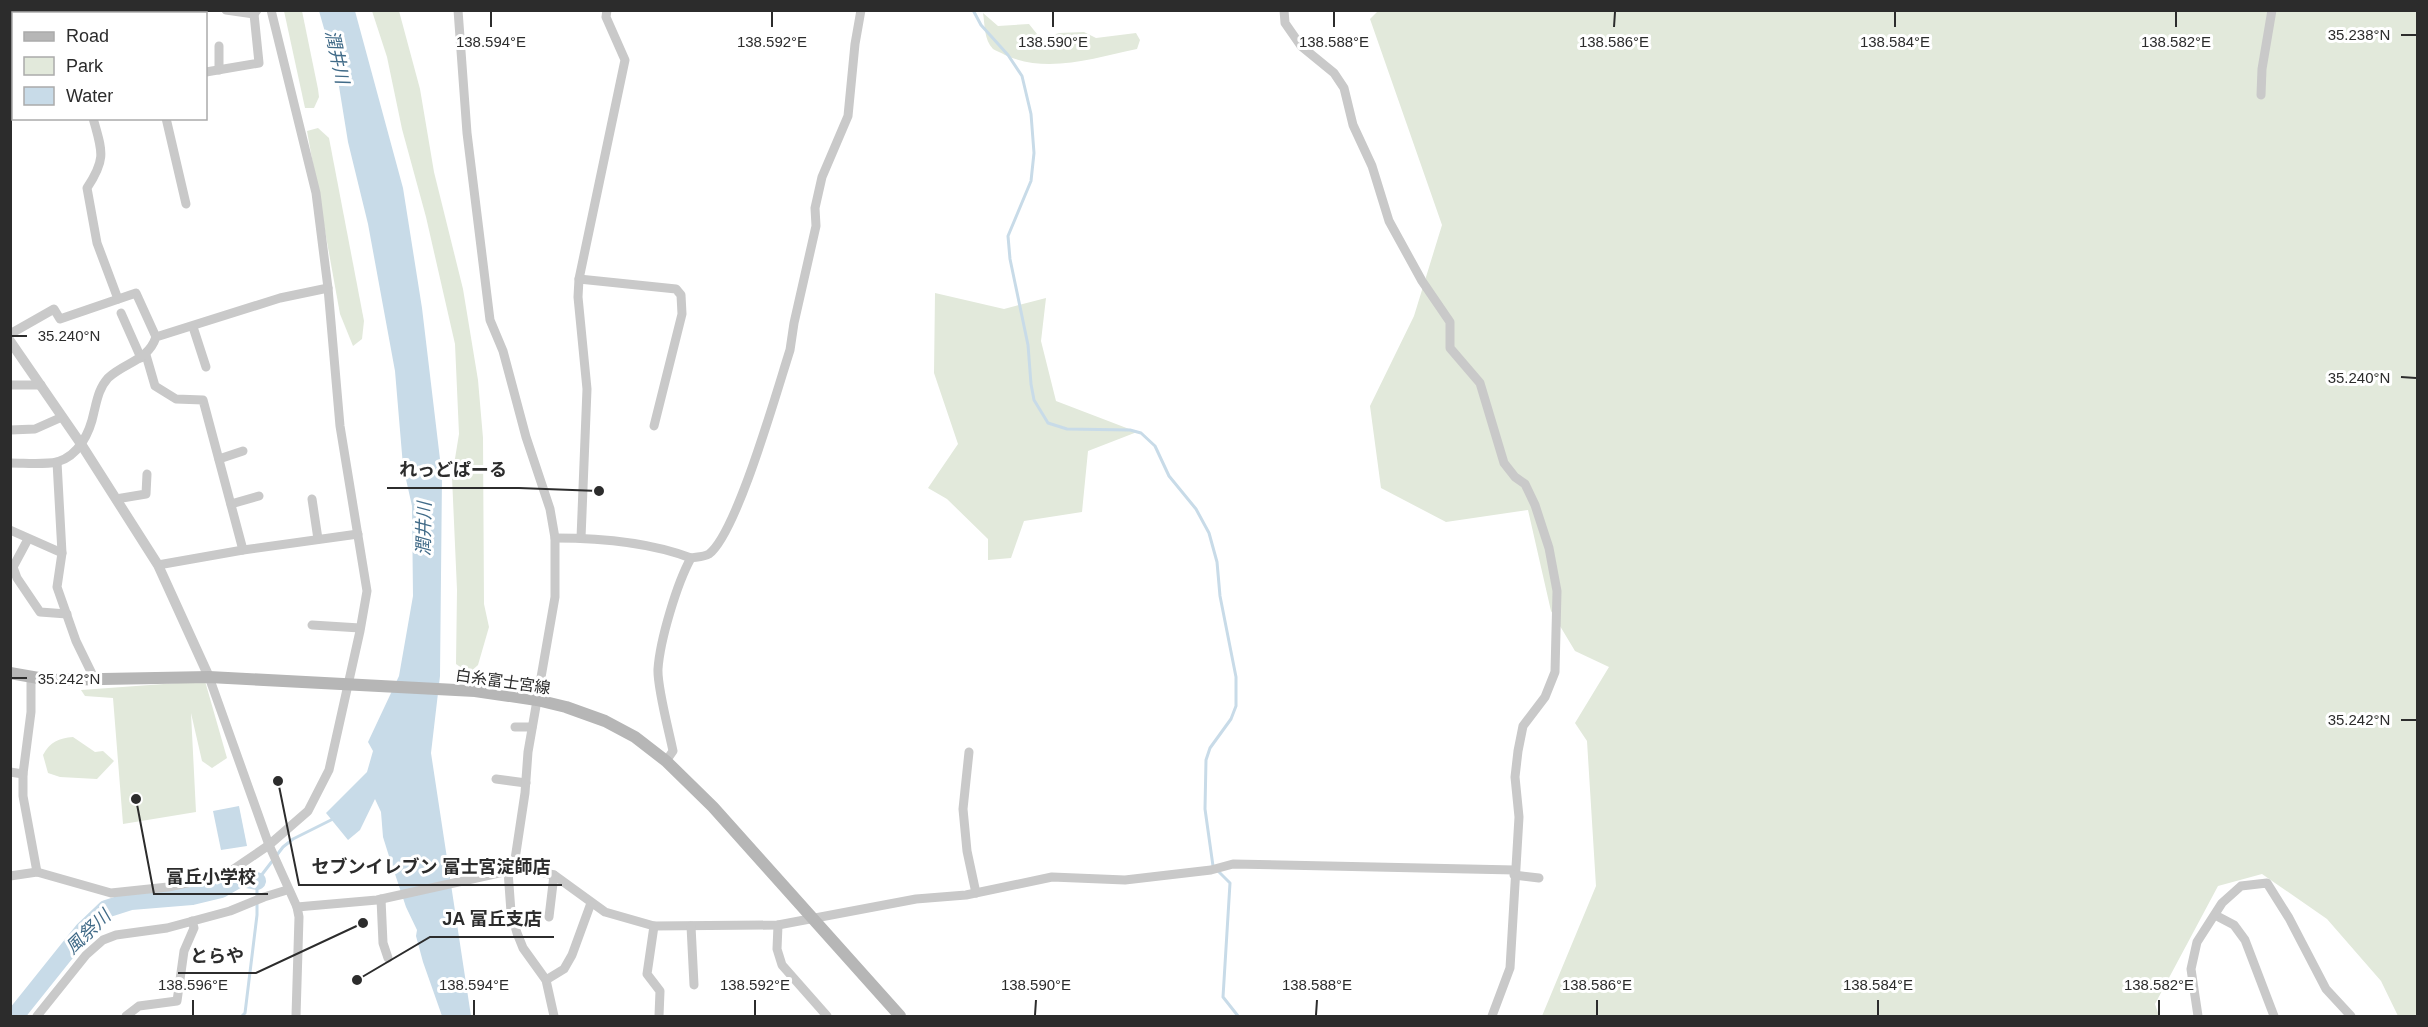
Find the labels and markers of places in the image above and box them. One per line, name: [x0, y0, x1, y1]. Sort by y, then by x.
callout: れっどぱーる: [387, 452, 519, 488]
callout: セブンイレブン 富士宮淀師店: [299, 849, 562, 885]
callout: 富丘小学校: [154, 858, 268, 894]
callout: JA 富丘支店: [430, 901, 554, 937]
callout: とらや: [178, 937, 256, 973]

